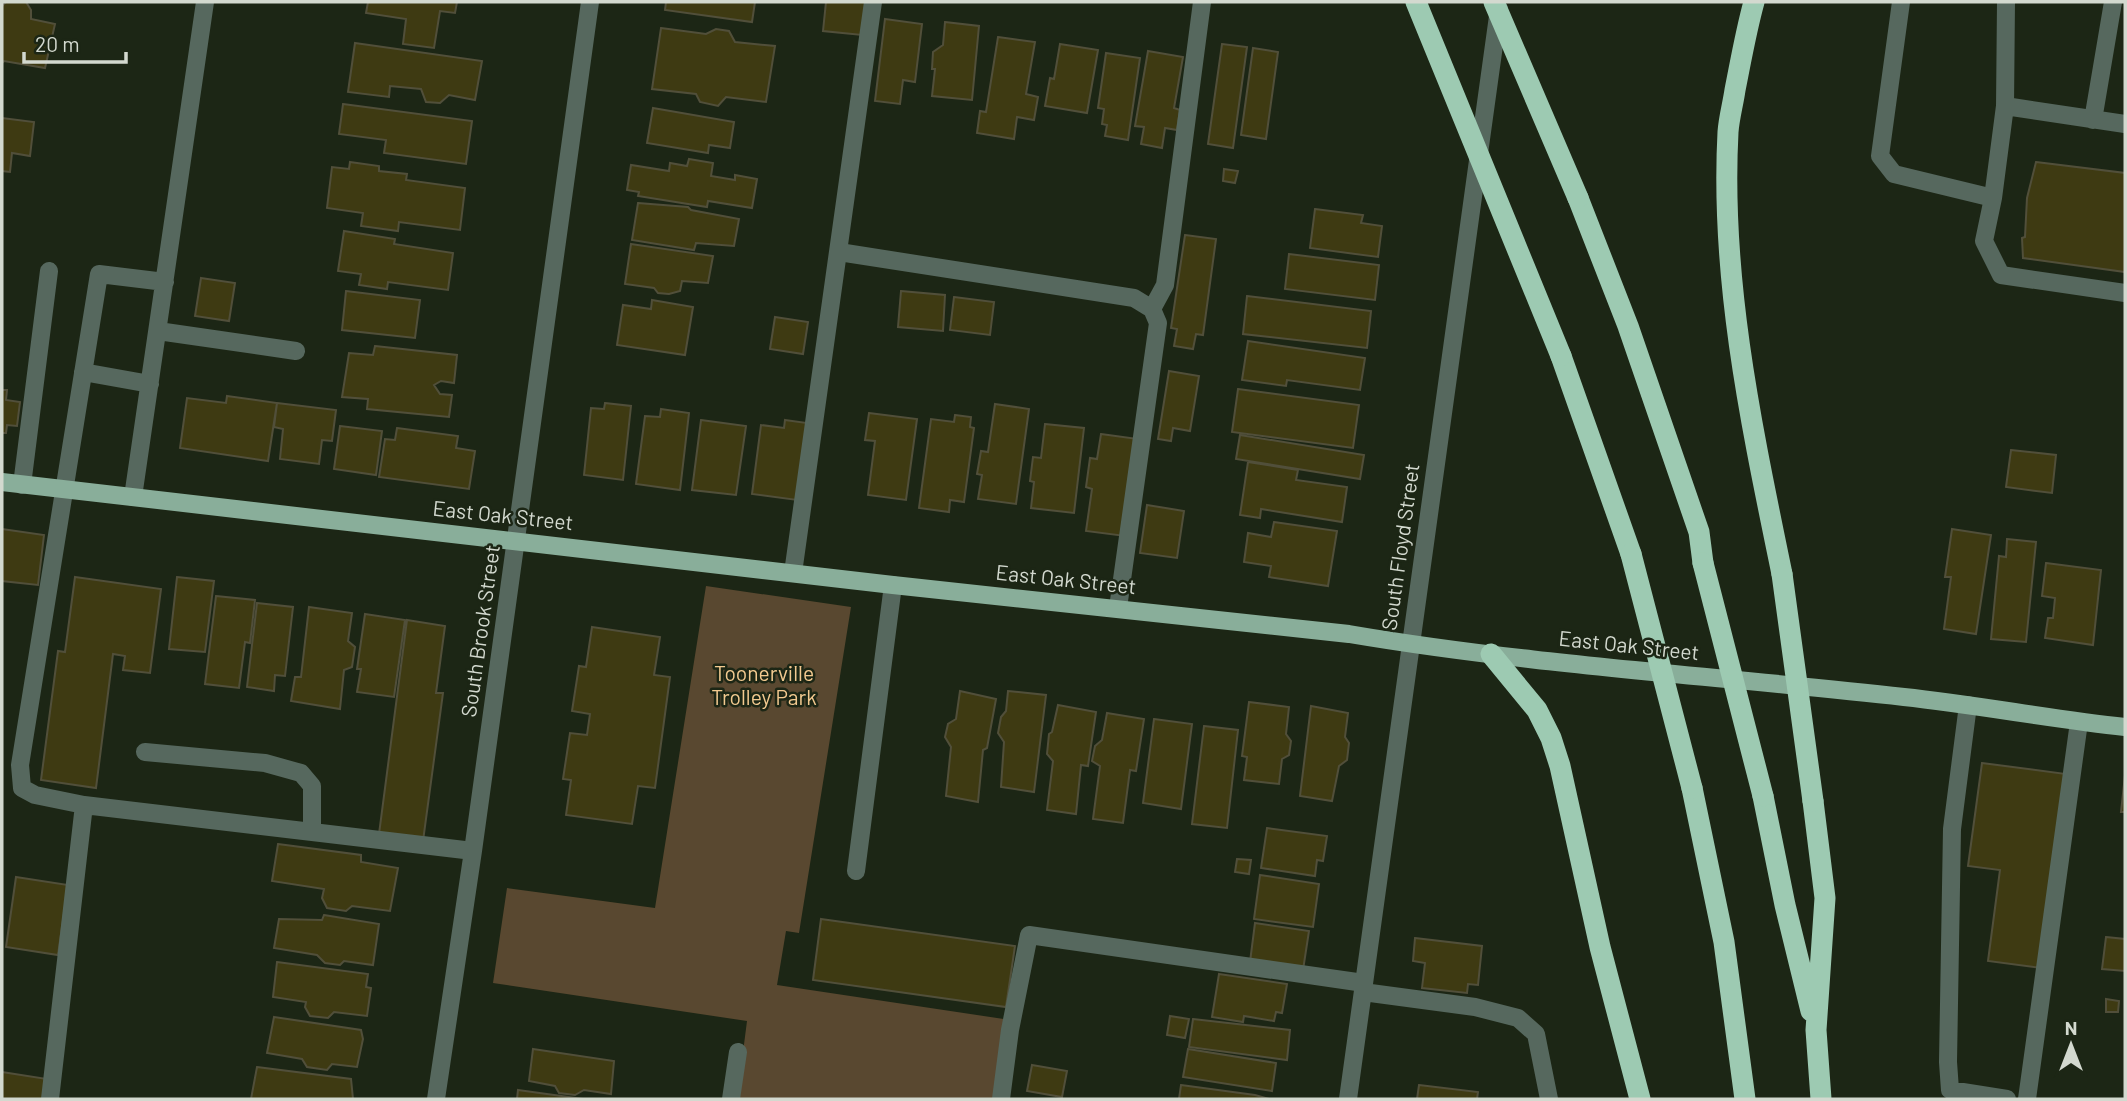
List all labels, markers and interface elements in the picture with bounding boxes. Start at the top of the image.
scale bar [24,21,126,65]
text: 20 m [35,31,80,56]
street label: South Floyd Street [1375,462,1424,632]
street label: East Oak Street [432,495,575,534]
street label: South Brook Street [455,543,504,719]
street label: East Oak Street [995,559,1138,598]
street label: East Oak Street [1558,625,1701,664]
park label: Toonerville Trolley Park [711,660,817,709]
north arrow [2036,1010,2106,1080]
text: N [2065,1016,2077,1039]

